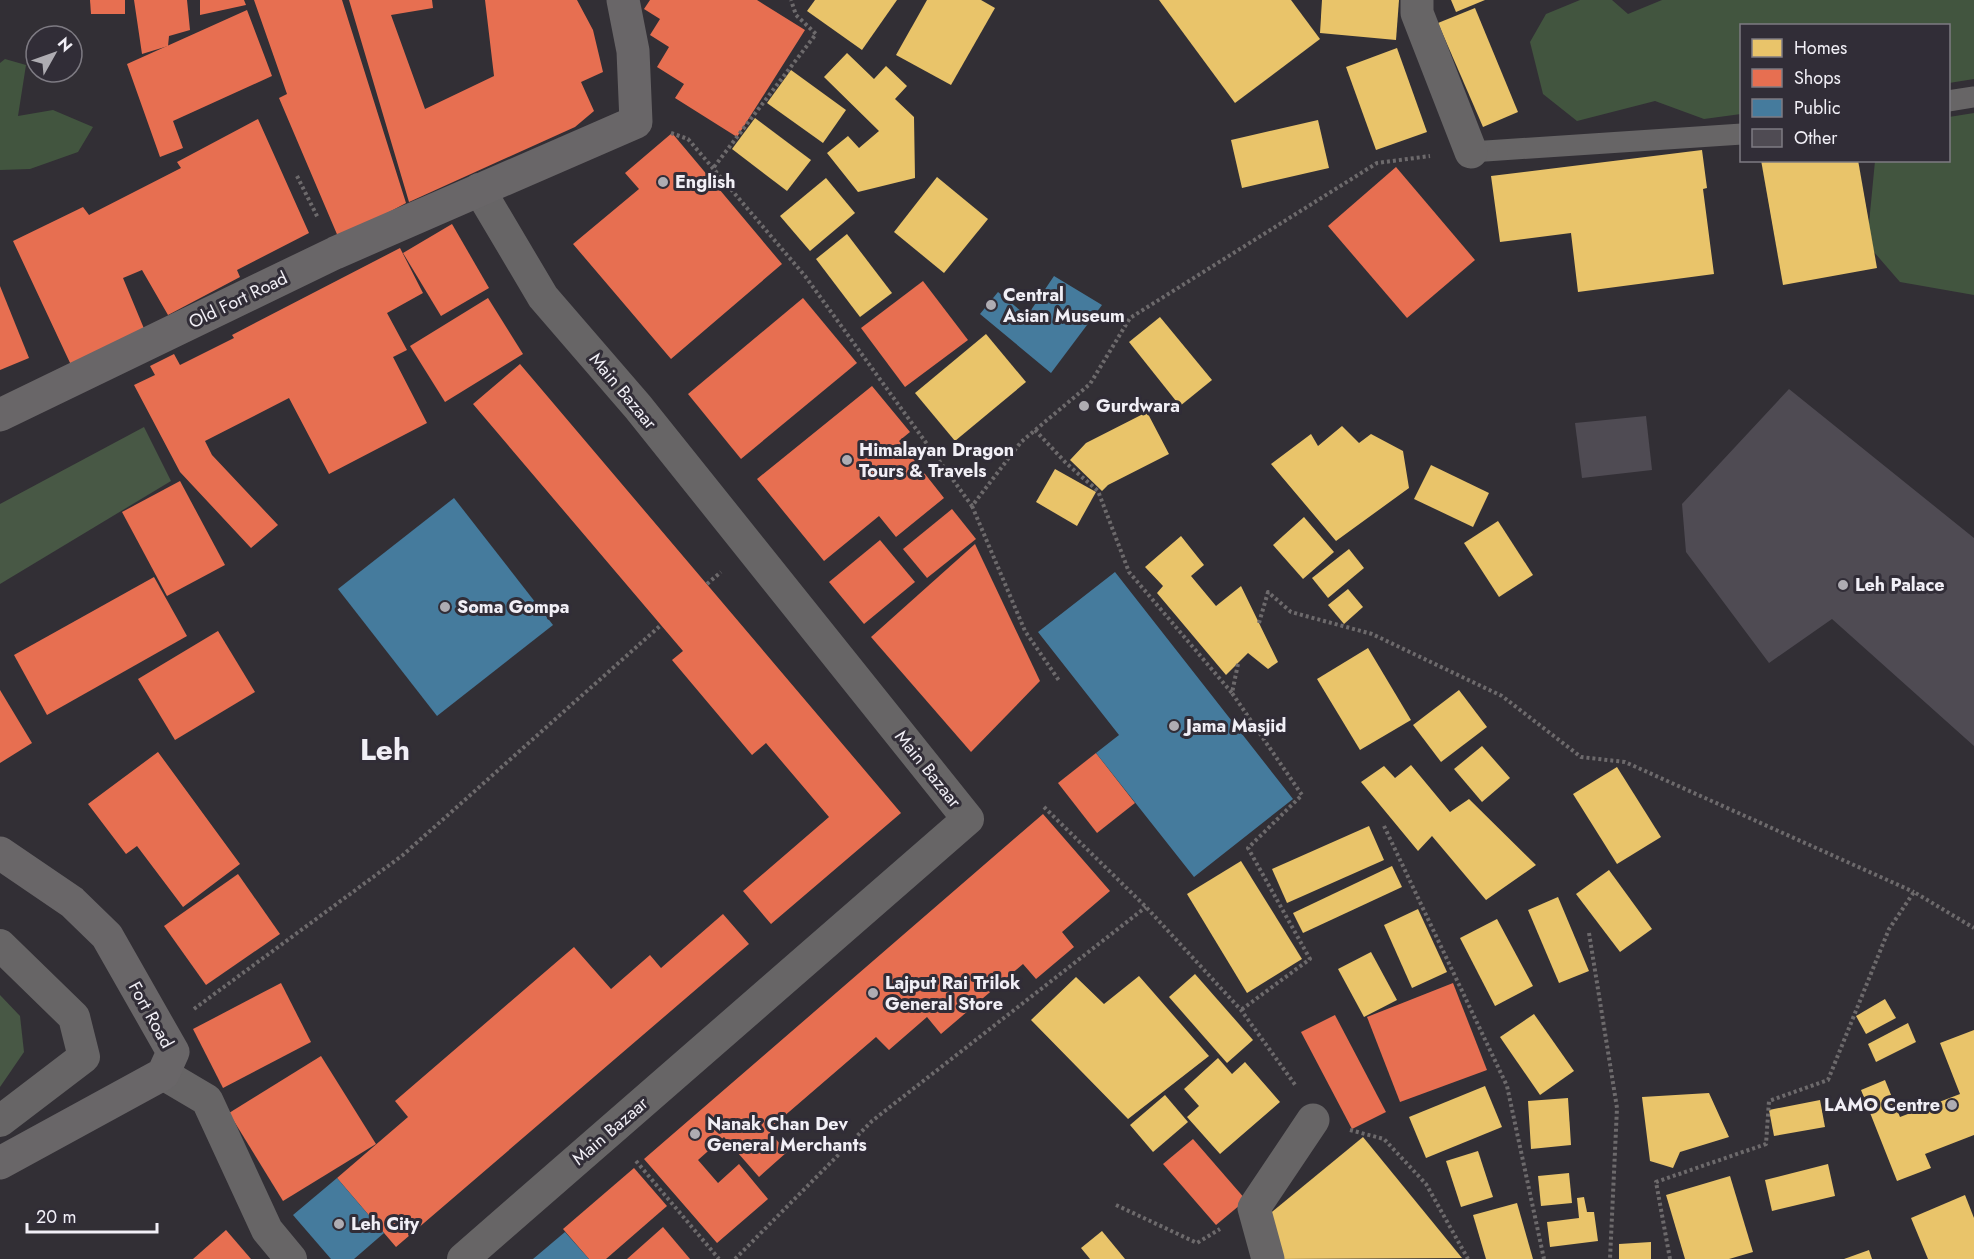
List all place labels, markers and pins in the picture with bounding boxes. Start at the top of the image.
place label: English [675,169,735,195]
marker: English [656,175,670,189]
place label: Central Asian Museum [1002,282,1125,329]
marker: Central Asian Museum [984,298,998,312]
place label: Gurdwara [1096,393,1180,419]
marker: Gurdwara [1077,399,1091,413]
place label: Himalayan Dragon Tours & Travels [859,437,1014,484]
marker: Himalayan Dragon Tours & Travels [840,453,854,467]
place label: Leh Palace [1855,572,1945,598]
marker: Leh Palace [1836,578,1850,592]
place label: Soma Gompa [457,594,570,620]
marker: Soma Gompa [438,600,452,614]
place label: Jama Masjid [1183,713,1286,739]
marker: Jama Masjid [1167,719,1181,733]
place label: Lajput Rai Trilok General Store [885,970,1021,1017]
marker: Lajput Rai Trilok General Store [866,986,880,1000]
place label: LAMO Centre [1824,1092,1940,1118]
marker: LAMO Centre [1945,1098,1959,1112]
place label: Nanak Chan Dev General Merchants [707,1111,867,1158]
marker: Nanak Chan Dev General Merchants [688,1127,702,1141]
place label: Leh City [351,1211,420,1237]
marker: Leh City [332,1217,346,1231]

